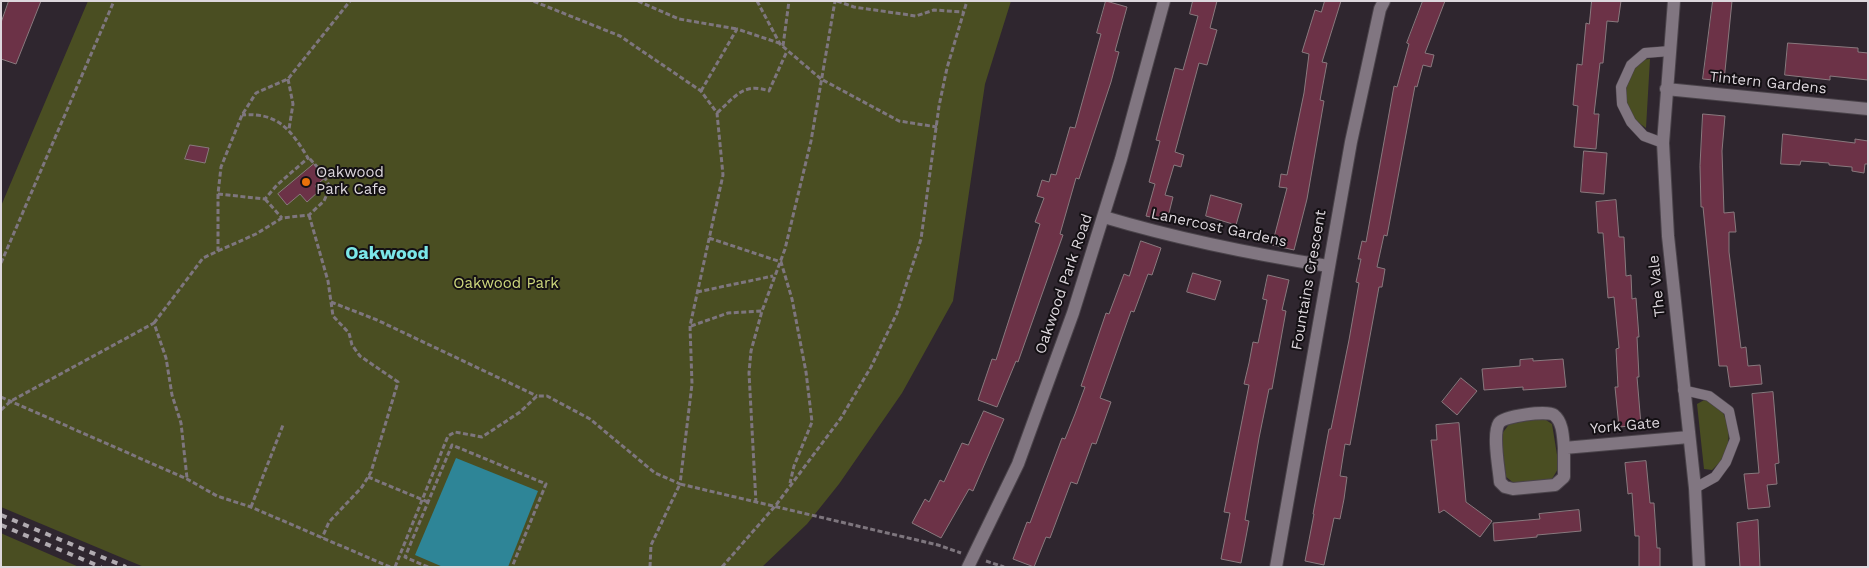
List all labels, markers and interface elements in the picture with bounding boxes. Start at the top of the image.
street label: Tintern Gardens [1708,68,1828,98]
place label: Oakwood Park Cafe [316,164,386,199]
marker: Oakwood Park Cafe [300,176,312,188]
street label: Lanercost Gardens [1149,205,1289,251]
street label: Fountains Crescent [1288,208,1330,352]
street label: Oakwood Park Road [1032,212,1096,356]
district label: Oakwood [345,243,429,265]
street label: The Vale [1645,254,1669,318]
park label: Oakwood Park [453,275,559,293]
street label: York Gate [1589,414,1661,438]

